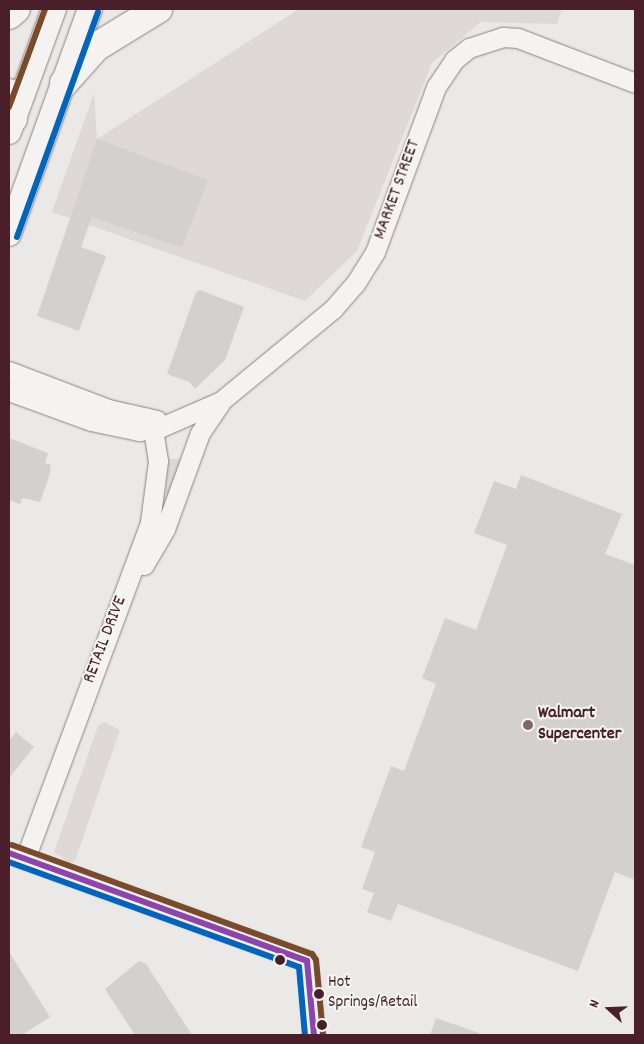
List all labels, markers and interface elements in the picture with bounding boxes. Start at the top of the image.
street label: MARKET STREET [370,137,426,243]
street label: RETAIL DRIVE [80,593,132,687]
place label: Walmart Supercenter [538,704,621,746]
marker: Walmart Supercenter [522,719,534,731]
unlabelled marker [275,955,285,965]
place label: Hot Springs/Retail [328,974,417,1014]
north arrow [584,984,634,1034]
marker: Hot Springs/Retail [314,989,324,999]
text: N [584,997,605,1011]
unlabelled marker [317,1020,327,1030]

